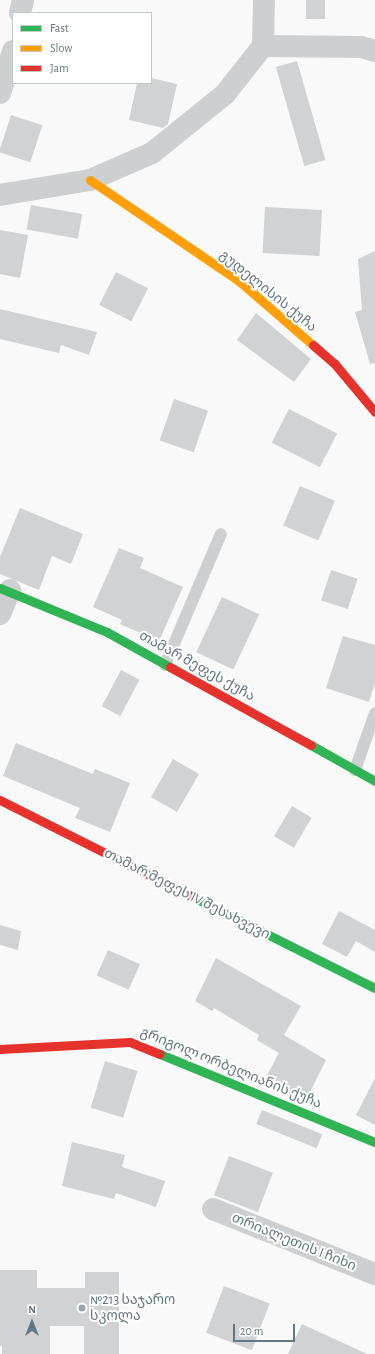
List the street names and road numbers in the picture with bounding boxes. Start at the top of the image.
street label: გუდელისის ქუჩა [216,247,320,335]
street label: თამარ მეფეს ქუჩა [136,627,258,705]
street label: თამარ მეფეს IV შესახვევი [101,845,273,943]
street label: გრიგოლ ორბელიანის ქუჩა [138,1024,324,1112]
street label: თრიალეთის I ჩიხი [229,1209,359,1275]

